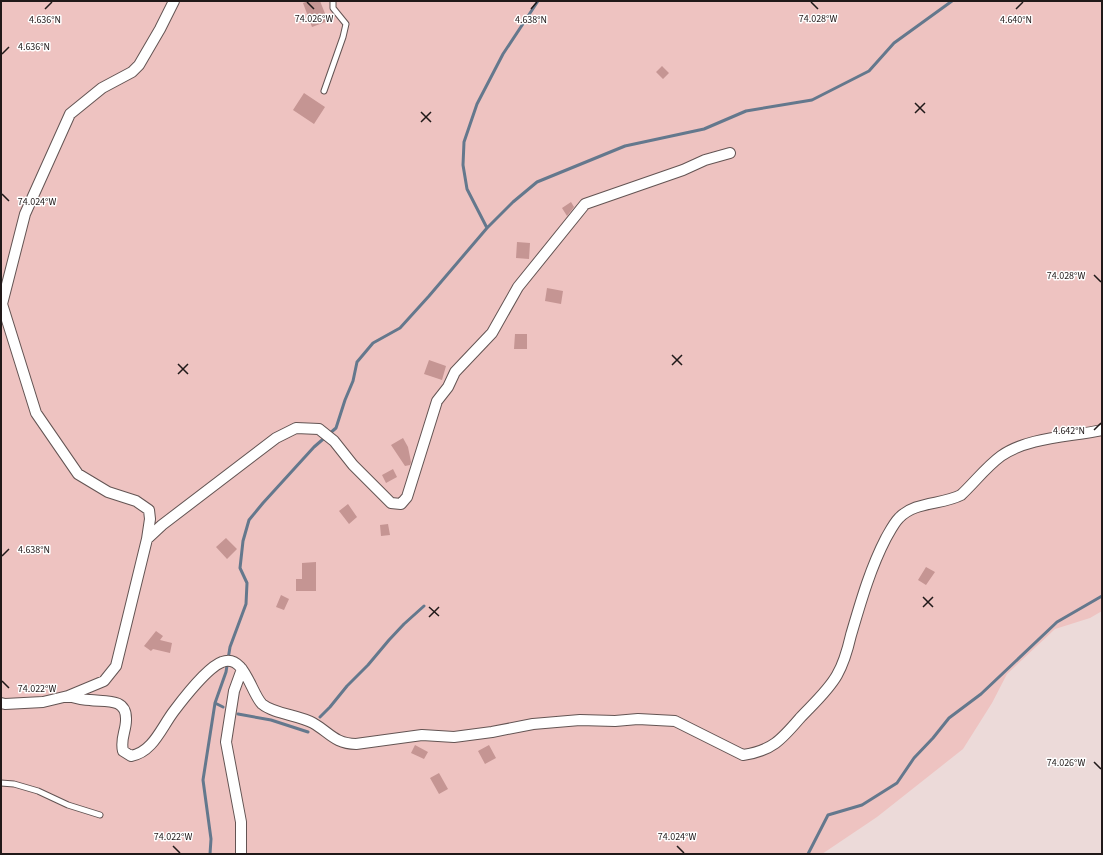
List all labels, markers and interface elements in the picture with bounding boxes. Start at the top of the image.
text: 74.026°W [295,12,333,26]
text: 74.028°W [799,12,837,26]
text: 4.636°N [29,13,61,27]
text: 4.638°N [515,13,547,27]
text: 4.640°N [1000,13,1032,27]
text: 4.636°N [18,40,50,54]
text: 74.024°W [18,195,56,209]
text: 74.028°W [1047,269,1085,283]
text: 4.642°N [1053,424,1085,438]
text: 4.638°N [18,543,50,557]
text: 74.022°W [18,682,56,696]
text: 74.026°W [1047,756,1085,770]
text: 74.022°W [154,830,192,844]
text: 74.024°W [658,830,696,844]

